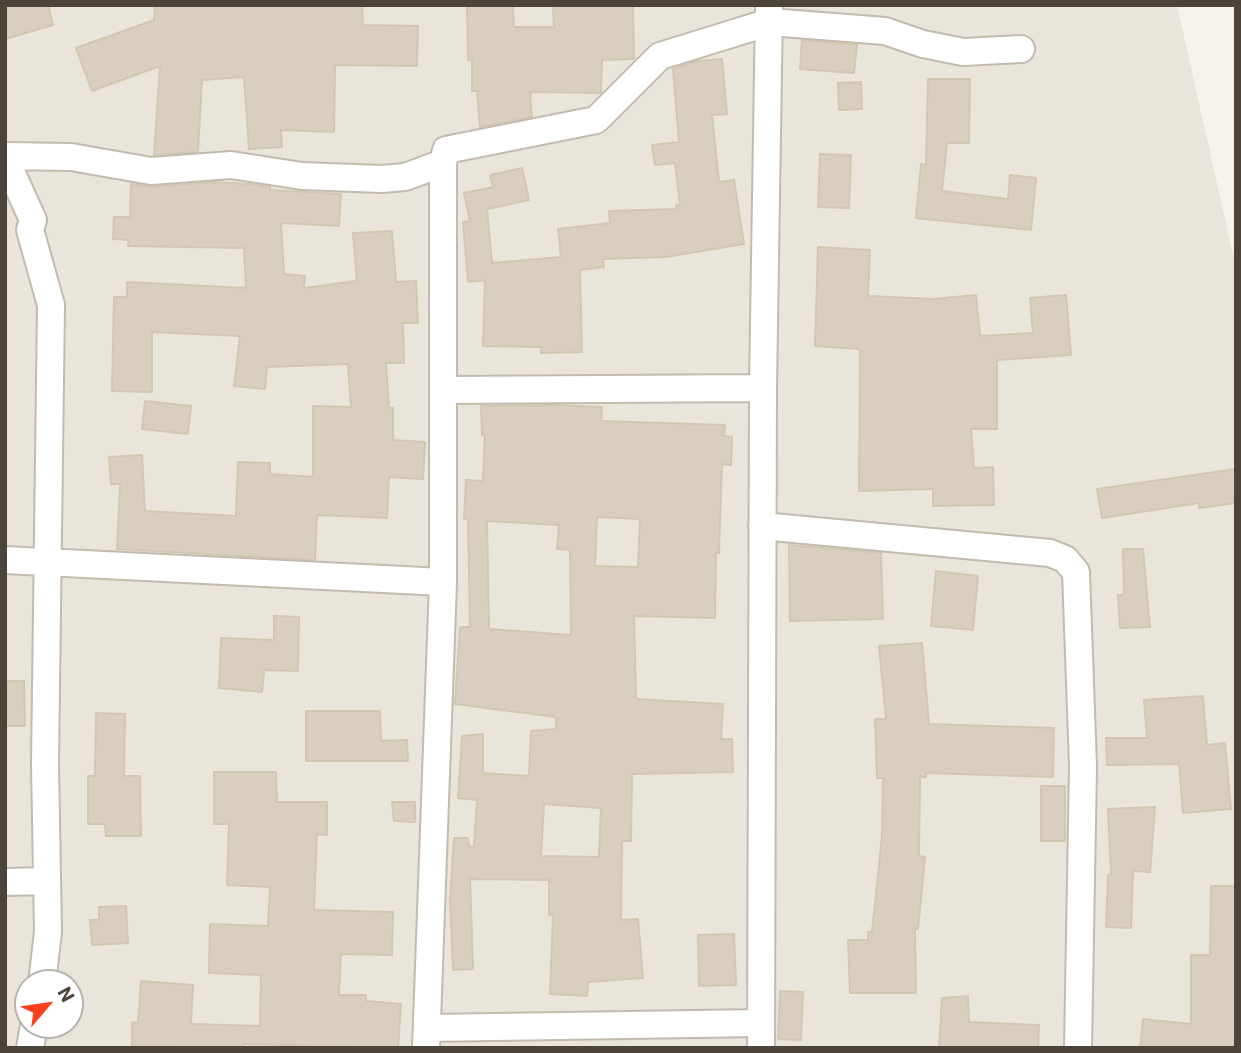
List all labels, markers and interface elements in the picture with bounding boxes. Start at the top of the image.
north arrow [14,969,84,1039]
text: N [53,983,79,1006]

